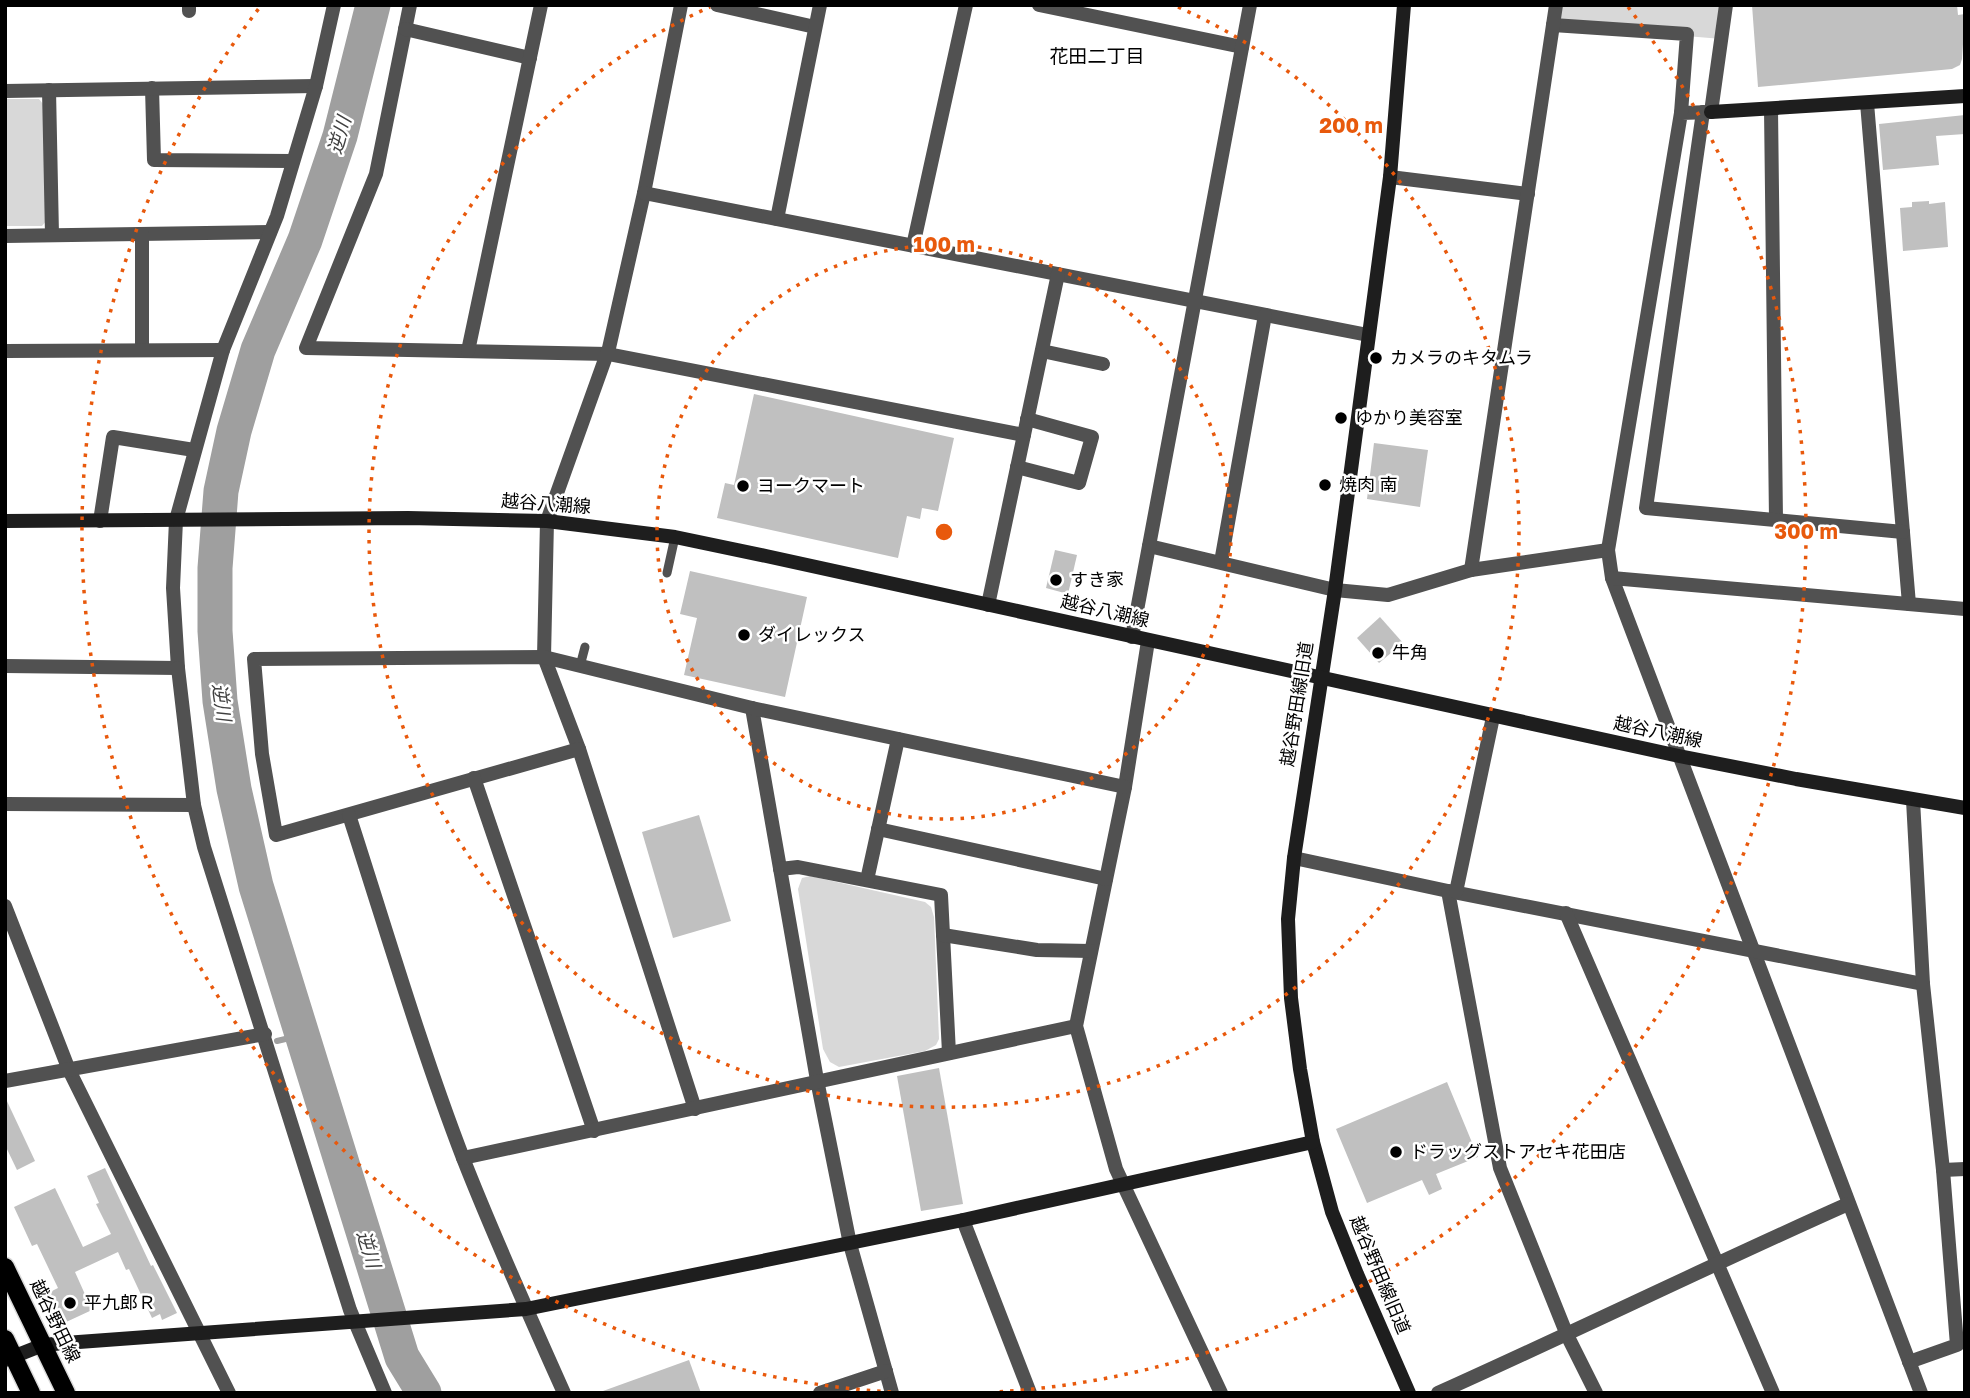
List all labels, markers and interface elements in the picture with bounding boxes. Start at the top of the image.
district label: 花田二丁目 [1049,44,1145,67]
water label: 逆川 [322,112,355,156]
text: 200 m [1319,112,1383,138]
text: 100 m [913,231,975,257]
place label: カメラのキタムラ [1390,346,1533,368]
marker: カメラのキタムラ [1368,350,1384,366]
place label: ゆかり美容室 [1355,406,1463,428]
marker: ゆかり美容室 [1333,410,1349,426]
place label: 焼肉 南 [1339,473,1398,495]
place label: ヨークマート [757,474,865,496]
marker: 焼肉 南 [1317,477,1333,493]
marker: ヨークマート [735,478,751,494]
street label: 越谷八潮線 [500,489,592,517]
text: 300 m [1774,518,1838,544]
centre of rings [932,520,956,544]
place label: すき家 [1070,568,1124,590]
marker: すき家 [1048,572,1064,588]
street label: 越谷八潮線 [1059,589,1152,631]
place label: ダイレックス [758,623,865,645]
marker: ダイレックス [736,627,752,643]
street label: 越谷野田線旧道 [1275,640,1317,768]
place label: 牛角 [1392,641,1428,663]
marker: 牛角 [1370,645,1386,661]
water label: 逆川 [208,682,237,724]
street label: 越谷八潮線 [1612,711,1705,751]
place label: ドラッグストアセキ花田店 [1410,1140,1626,1162]
marker: ドラッグストアセキ花田店 [1388,1144,1404,1160]
street label: 越谷野田線旧道 [1346,1212,1416,1337]
water label: 逆川 [353,1227,387,1272]
street label: 越谷野田線 [26,1275,86,1366]
place label: 平九郎Ｒ [84,1291,156,1313]
marker: 平九郎Ｒ [62,1295,78,1311]

